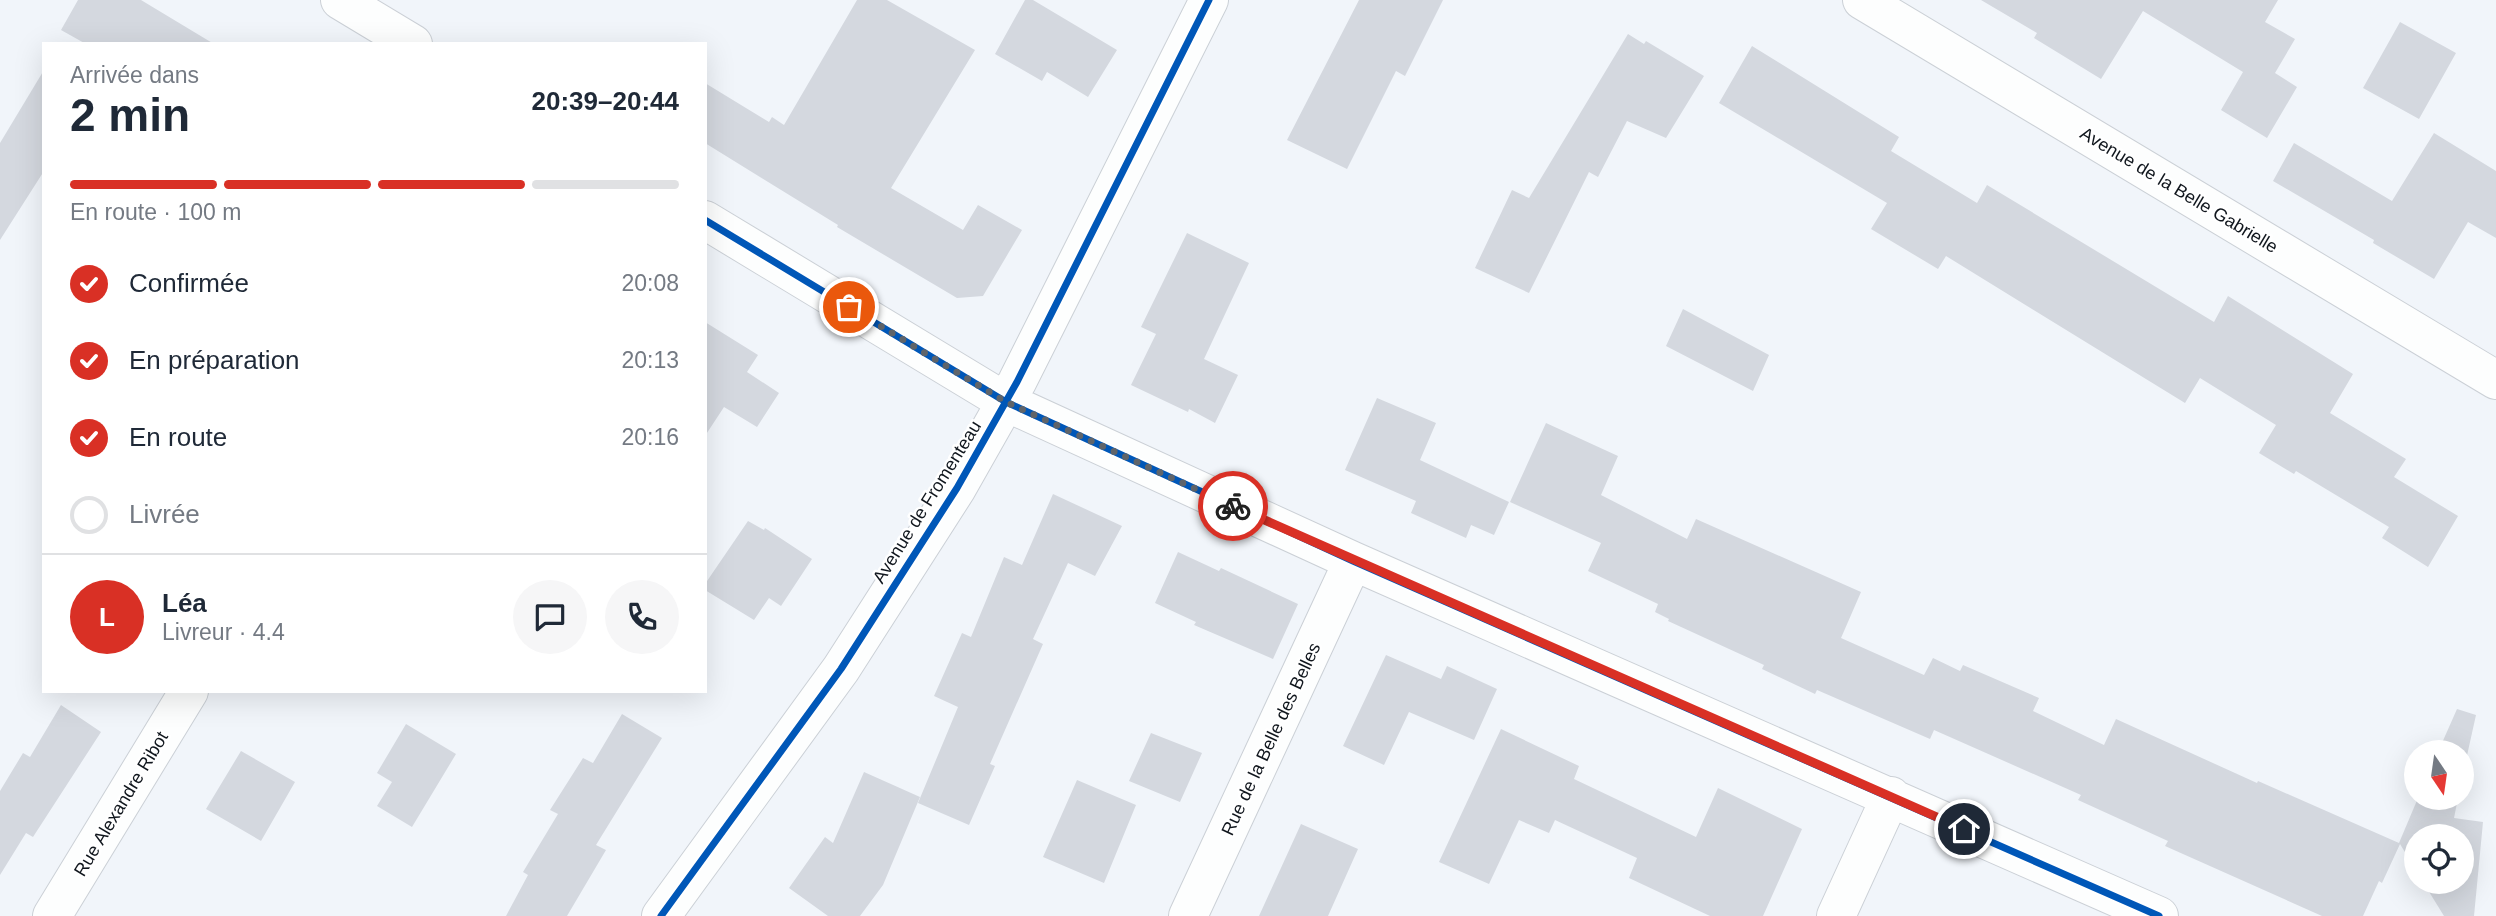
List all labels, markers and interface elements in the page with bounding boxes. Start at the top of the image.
text: Arrivée dans [70,62,199,88]
text: 20:39–20:44 [532,86,679,116]
text: 2 min [70,89,190,141]
street label: Avenue de la Belle Gabrielle [2077,123,2281,257]
text: En route · 100 m [70,199,241,225]
icon: check [70,265,108,303]
text: Confirmée [129,268,249,298]
text: 20:08 [621,270,679,296]
pin [819,277,879,337]
icon: bag [830,288,868,326]
icon: check [70,342,108,380]
text: En préparation [129,345,300,375]
text: 20:13 [621,347,679,373]
street label: Avenue de Fromenteau [869,417,985,587]
icon: check [70,419,108,457]
text: En route [129,422,227,452]
text: 20:16 [621,424,679,450]
courier [1198,471,1268,541]
icon: bike [1214,487,1252,525]
text: Livrée [129,499,200,529]
button: chat [513,580,587,654]
button: phone [605,580,679,654]
text: Léa [162,588,207,618]
text: L [99,602,115,632]
text: Livreur · 4.4 [162,619,285,645]
street label: Rue de la Belle des Belles [1218,640,1324,838]
street label: Rue Alexandre Ribot [70,728,172,880]
north arrow [2404,740,2474,810]
map controls [2404,740,2474,894]
pin [1934,799,1994,859]
icon: home [1945,810,1983,848]
button: locate [2404,824,2474,894]

